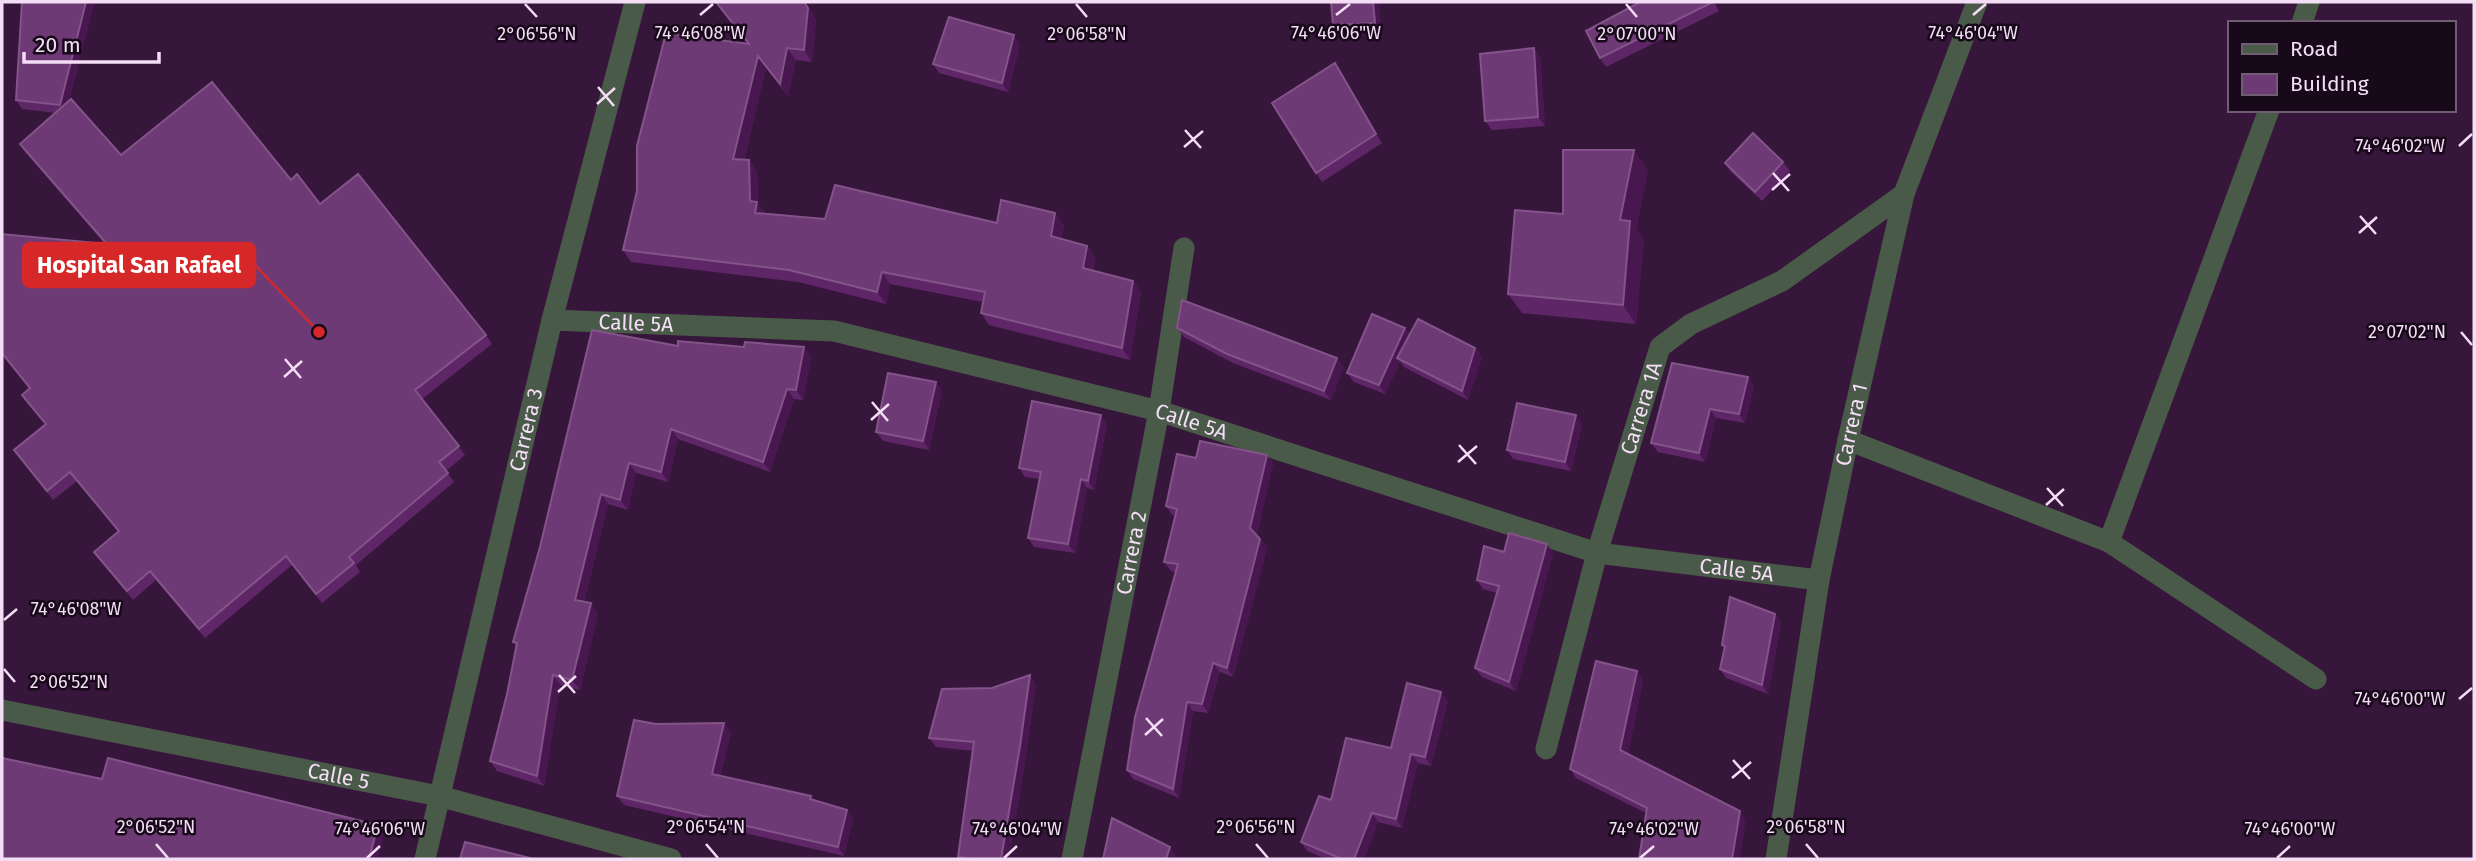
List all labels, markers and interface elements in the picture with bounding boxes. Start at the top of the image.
scale bar [24,21,159,65]
legend [2228,21,2455,112]
text: 74°46'08"W [655,22,745,44]
text: 74°46'06"W [1291,22,1381,44]
text: 74°46'04"W [1928,22,2018,44]
text: 2°06'56"N [497,23,577,45]
text: 2°06'58"N [1047,23,1127,45]
text: 2°07'00"N [1597,23,1677,45]
text: 20 m [35,32,81,58]
text: Road [2290,36,2338,62]
text: Building [2290,71,2369,97]
text: 74°46'02"W [2355,135,2445,157]
callout: Hospital San Rafael [23,243,255,287]
text: Hospital San Rafael [37,251,241,279]
street label: Calle 5A [598,309,674,338]
text: 2°07'02"N [2368,321,2446,343]
street label: Carrera 1A [1615,359,1668,458]
street label: Carrera 1 [1830,381,1873,468]
street label: Carrera 3 [504,385,549,474]
street label: Calle 5A [1152,398,1231,445]
street label: Carrera 2 [1111,509,1152,597]
street label: Calle 5A [1698,553,1775,587]
text: 74°46'08"W [31,598,121,620]
text: 2°06'52"N [30,671,108,693]
text: 74°46'00"W [2355,688,2446,710]
street label: Calle 5 [305,757,372,795]
text: 2°06'52"N [117,816,195,838]
text: 2°06'54"N [667,816,745,838]
text: 2°06'56"N [1216,816,1296,838]
text: 2°06'58"N [1766,816,1846,838]
text: 74°46'06"W [335,818,425,840]
text: 74°46'04"W [972,818,1062,840]
text: 74°46'02"W [1609,818,1699,840]
text: 74°46'00"W [2245,818,2336,840]

